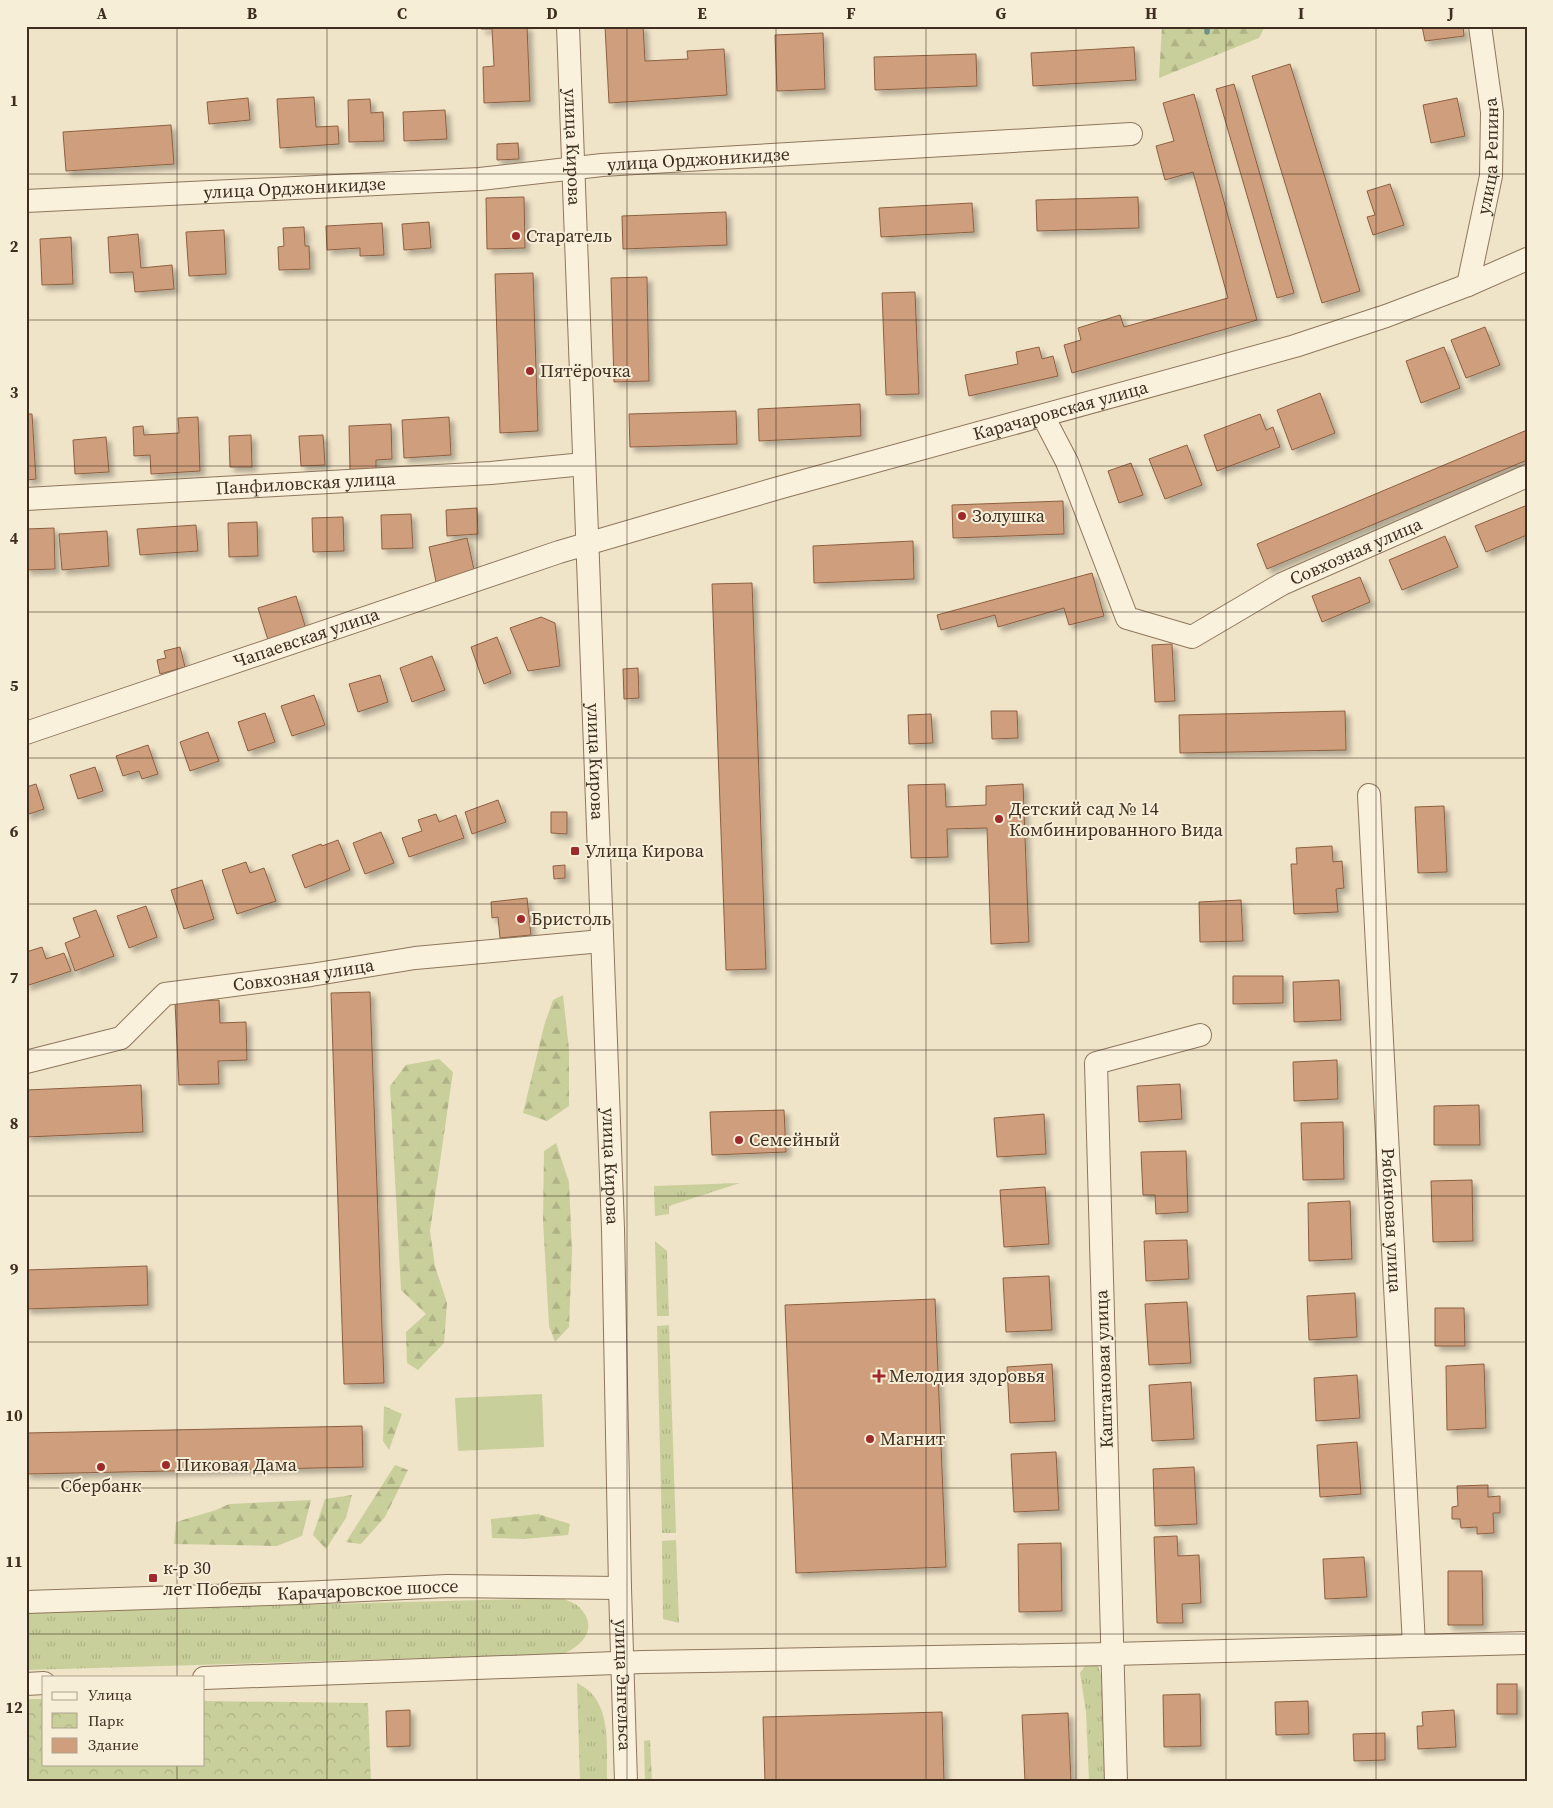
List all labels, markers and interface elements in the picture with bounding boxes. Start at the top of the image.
text: A [97,2,108,24]
text: B [247,2,258,24]
text: C [397,2,407,24]
text: D [546,2,558,24]
text: E [697,2,707,24]
text: F [846,2,856,24]
text: G [996,2,1007,24]
text: H [1145,2,1157,24]
text: I [1298,2,1304,24]
text: J [1447,2,1454,24]
street label: улица Кирова [558,88,588,207]
text: 1 [10,89,18,111]
street label: улица Репина [1470,95,1504,217]
street label: улица Орджоникидзе [607,141,790,177]
street label: улица Орджоникидзе [203,171,387,204]
place label: Старатель [526,223,612,248]
marker: Старатель [510,230,522,242]
text: 2 [10,235,19,257]
place label: Пятёрочка [540,358,632,383]
marker: Пятёрочка [524,365,536,377]
street label: Карачаровская улица [970,374,1151,446]
text: 3 [10,381,19,403]
street label: Панфиловская улица [215,465,397,500]
place label: Золушка [972,503,1046,528]
marker: Золушка [956,510,968,522]
street label: Совхозная улица [1286,510,1427,591]
text: 4 [10,527,19,549]
street label: Чапаевская улица [230,601,383,674]
text: 5 [10,674,19,696]
street label: улица Кирова [581,703,611,821]
place label: Детский сад № 14 Комбинированного Вида [1009,796,1224,842]
marker: Детский сад № 14 Комбинированного Вида [993,813,1005,825]
text: 6 [10,820,19,842]
place label: Улица Кирова [585,838,705,863]
marker: Улица Кирова [569,845,581,857]
place label: Бристоль [531,906,611,931]
marker: Бристоль [515,913,527,925]
street label: Совхозная улица [231,952,377,997]
text: 7 [10,966,19,988]
street label: улица Кирова [596,1107,626,1226]
text: 8 [10,1112,18,1134]
place label: Семейный [749,1127,840,1152]
marker: Семейный [733,1134,745,1146]
street label: Рябиновая улица [1376,1147,1408,1294]
text: 9 [10,1258,19,1280]
street label: Каштановая улица [1088,1288,1119,1449]
place label: Мелодия здоровья [889,1363,1045,1388]
marker: Мелодия здоровья [873,1370,885,1382]
text: 10 [5,1404,23,1426]
place label: Магнит [880,1426,946,1451]
marker: Магнит [864,1433,876,1445]
place label: Пиковая Дама [176,1452,298,1477]
marker: Пиковая Дама [160,1459,172,1471]
marker: Сбербанк [95,1461,107,1473]
place label: Сбербанк [61,1473,141,1498]
text: 11 [5,1550,23,1572]
place label: к-р 30 лет Победы [163,1555,262,1601]
marker: к-р 30 лет Победы [147,1572,159,1584]
street label: Карачаровское шоссе [277,1573,459,1606]
street label: улица Энгельса [609,1619,638,1752]
legend [42,1676,205,1766]
text: Улица [88,1684,132,1705]
text: 12 [5,1696,23,1718]
text: Парк [88,1710,124,1731]
text: Здание [88,1734,139,1755]

